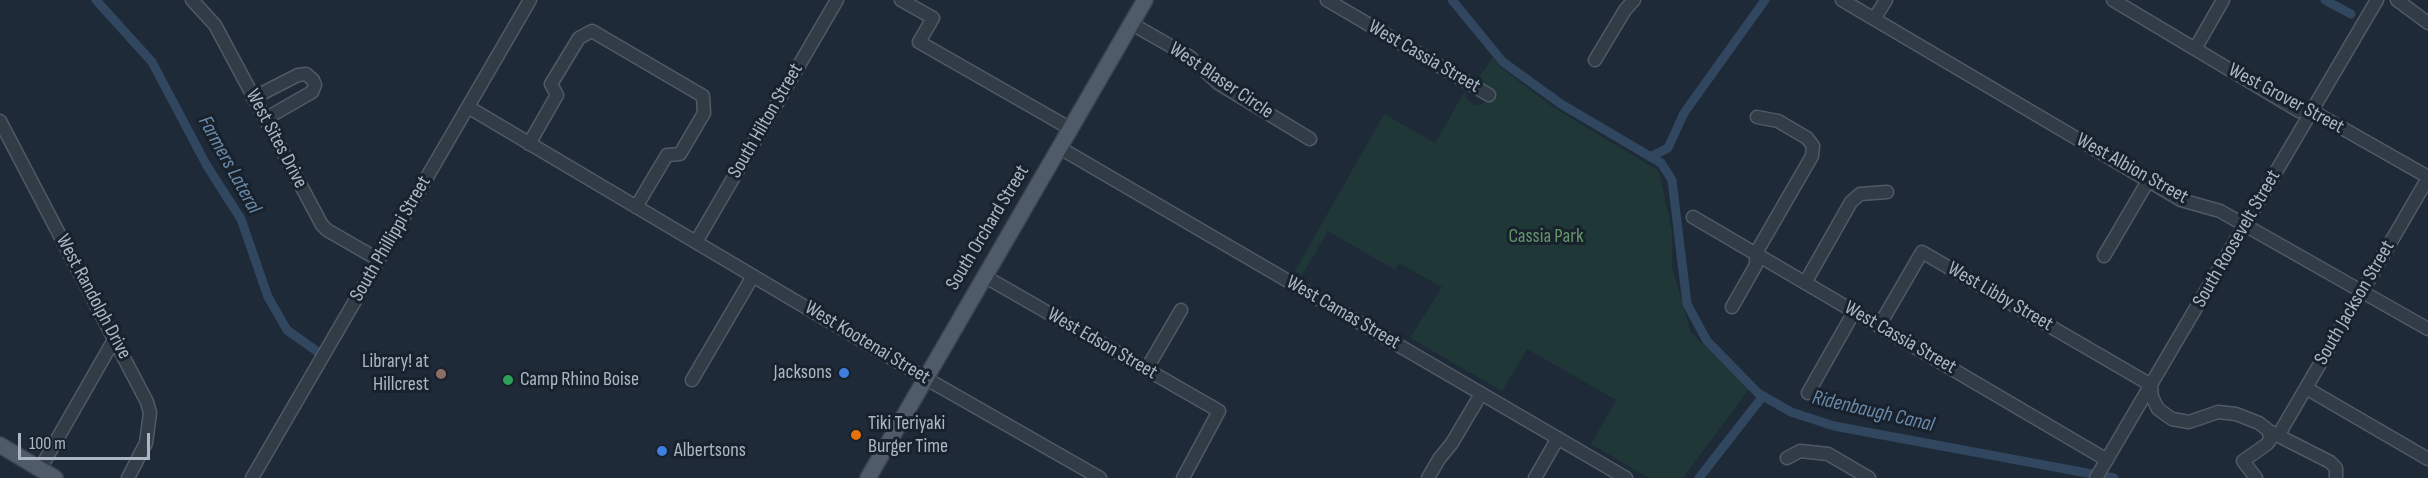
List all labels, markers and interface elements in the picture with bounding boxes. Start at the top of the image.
street label: West Cassia Street [1364,15,1484,99]
street label: West Blaser Circle [1164,37,1278,125]
street label: West Grover Street [2224,58,2348,140]
street label: South Hilton Street [723,59,809,183]
street label: West Sites Drive [240,85,312,193]
water label: Farmers Lateral [192,112,266,218]
street label: West Albion Street [2072,128,2192,210]
street label: South Orchard Street [941,161,1035,295]
street label: South Roosevelt Street [2188,166,2286,312]
street label: South Phillippi Street [345,172,437,306]
park label: Cassia Park [1508,225,1584,249]
street label: West Randolph Drive [50,231,136,363]
street label: South Jackson Street [2310,237,2400,369]
street label: West Libby Street [1943,257,2057,337]
street label: West Camas Street [1282,271,1404,355]
street label: West Kootenai Street [800,296,934,390]
street label: West Cassia Street [1840,296,1960,380]
street label: West Edson Street [1043,303,1161,385]
place label: Library! at Hillcrest [362,350,429,397]
place label: Jacksons [774,361,832,385]
marker: Jacksons [837,366,851,380]
marker: Library! at Hillcrest [434,367,448,381]
place label: Camp Rhino Boise [520,368,639,392]
marker: Camp Rhino Boise [501,373,515,387]
water label: Ridenbaugh Canal [1809,386,1937,438]
place label: Tiki Teriyaki Burger Time [868,412,948,459]
scale bar [21,421,153,459]
marker: Tiki Teriyaki Burger Time [849,428,863,442]
text: 100 m [29,433,66,454]
place label: Albertsons [674,439,746,463]
marker: Albertsons [655,444,669,458]

